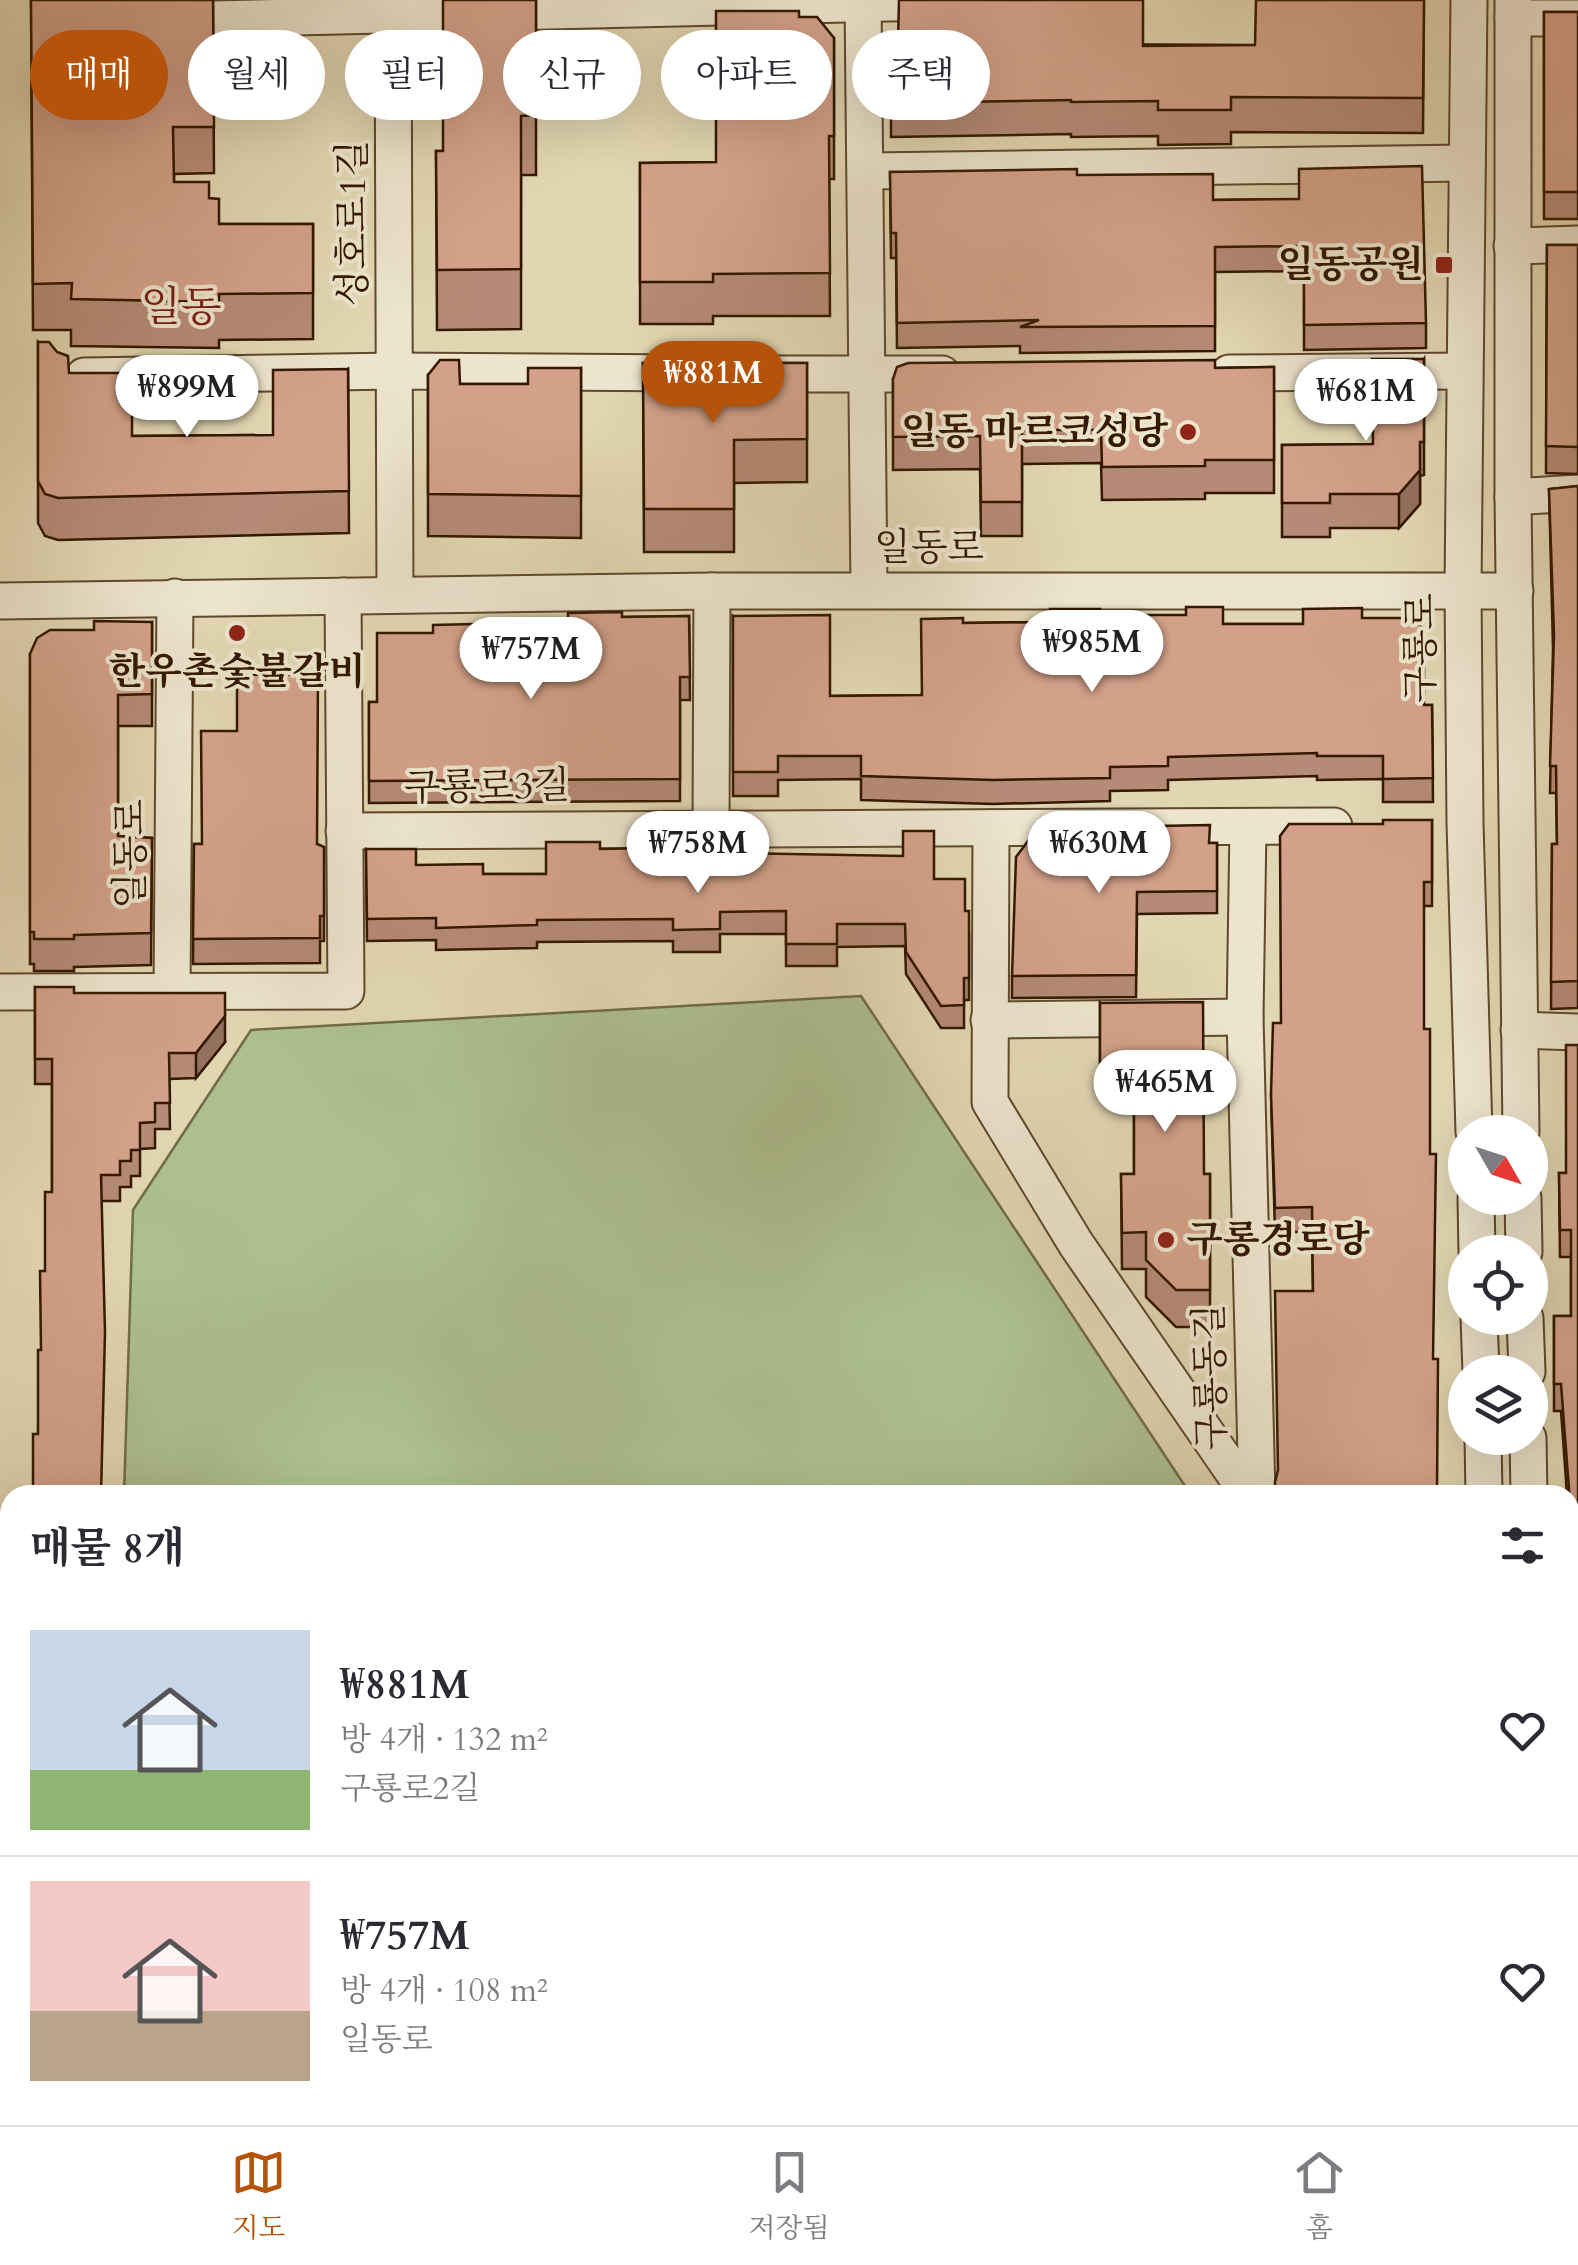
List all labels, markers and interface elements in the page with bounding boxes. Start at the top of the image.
chip: 매매 [30,30,168,120]
chip: 월세 [188,30,325,120]
chip: 필터 [345,30,483,120]
chip: 신규 [503,30,641,120]
chip: 아파트 [661,30,832,120]
chip: 주택 [852,30,990,120]
street label: 성호로1길 [327,140,379,306]
place label: 일동공원 [1277,239,1424,291]
marker: 일동공원 [1433,254,1455,276]
district label: 일동 [140,279,222,336]
pin: ₩881M [643,341,783,426]
text: ₩881M [663,351,763,395]
pin: ₩899M [117,355,257,440]
pin: ₩681M [1296,359,1436,444]
text: ₩899M [137,365,237,409]
text: ₩681M [1316,369,1416,413]
place label: 일동 마르코성당 [901,406,1168,458]
marker: 일동 마르코성당 [1177,421,1199,443]
street label: 일동로 [874,522,984,574]
street label: 구룡로 [1395,593,1447,703]
pin: ₩985M [1022,610,1162,695]
pin: ₩757M [461,617,601,702]
text: ₩985M [1042,620,1142,664]
marker: 한우촌숯불갈비 [226,622,248,644]
text: ₩757M [481,627,581,671]
place label: 한우촌숯불갈비 [109,646,365,698]
street label: 구룡로3길 [403,760,571,814]
street label: 일동로 [105,799,157,909]
pin: ₩758M [628,811,768,896]
pin: ₩630M [1029,811,1169,896]
text: ₩758M [648,821,748,865]
text: ₩630M [1049,821,1149,865]
pin: ₩465M [1095,1050,1235,1135]
text: ₩465M [1115,1060,1215,1104]
north arrow [1448,1115,1548,1215]
map controls [1448,1115,1548,1455]
place label: 구롱경로당 [1186,1214,1370,1266]
marker: 구롱경로당 [1155,1229,1177,1251]
button: locate [1448,1235,1548,1335]
street label: 구룡동길 [1184,1303,1238,1451]
button: layers [1448,1355,1548,1455]
icon: filters [1495,1518,1550,1573]
text: 매물 8개 [30,1520,185,1577]
text: ₩881M [340,1656,470,1713]
icon: home [110,1670,230,1790]
icon: heart [1495,1703,1550,1758]
text: 방 4개 · 132 m² [340,1718,548,1762]
text: 구룡로2길 [340,1767,480,1811]
text: ₩757M [340,1907,470,1964]
icon: home [110,1921,230,2041]
icon: heart [1495,1954,1550,2009]
text: 방 4개 · 108 m² [340,1969,548,2013]
text: 일동로 [340,2018,433,2062]
tab: 지도 [231,2145,286,2247]
tab: 저장됨 [748,2145,830,2247]
tab: 홈 [1292,2145,1347,2247]

